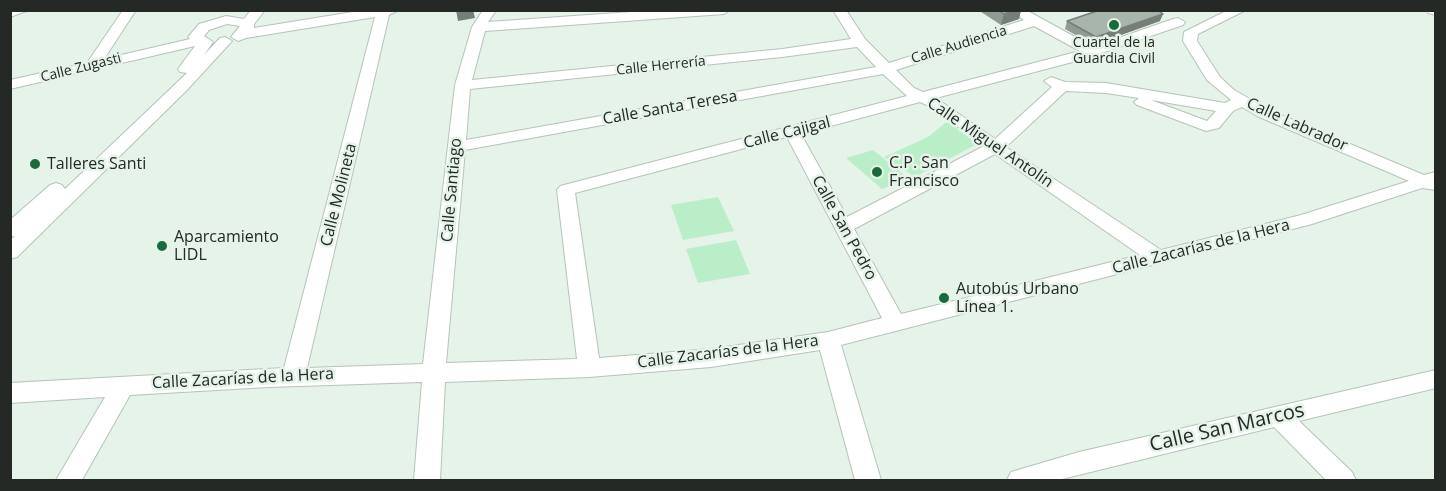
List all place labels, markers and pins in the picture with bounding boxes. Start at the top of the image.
marker: Cuartel de la Guardia Civil [1107,18,1121,32]
place label: Cuartel de la Guardia Civil [1073,35,1155,68]
place label: C.P. San Francisco [889,153,959,191]
place label: Talleres Santi [47,154,146,174]
marker: Talleres Santi [28,157,42,171]
marker: C.P. San Francisco [870,165,884,179]
place label: Aparcamiento LIDL [174,227,279,265]
marker: Aparcamiento LIDL [155,239,169,253]
place label: Autobús Urbano Línea 1. [956,279,1079,317]
marker: Autobús Urbano Línea 1. [937,291,951,305]

